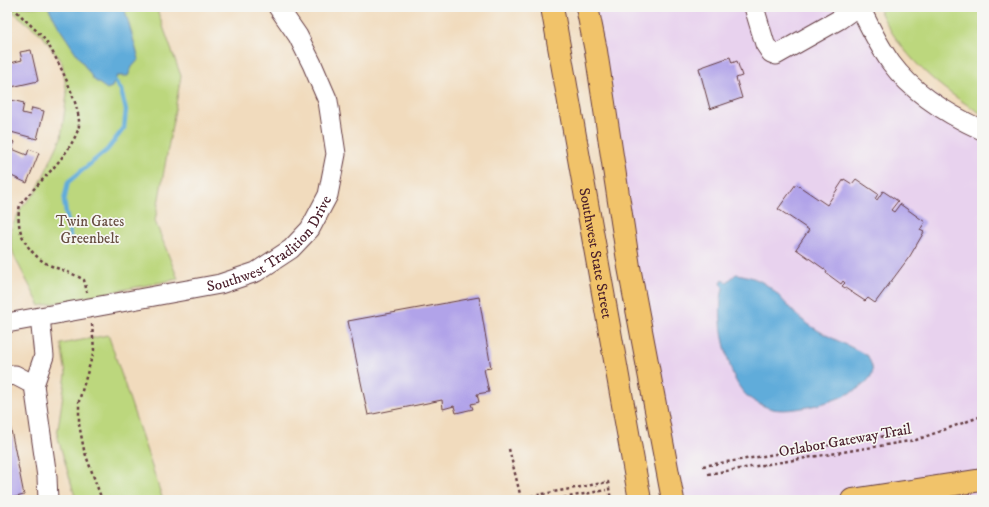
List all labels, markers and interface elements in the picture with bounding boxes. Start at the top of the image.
street label: Southwest State Street [574,186,616,320]
street label: Southwest Tradition Drive [205,192,336,296]
park label: Twin Gates Greenbelt [56,212,124,248]
street label: Orlabor Gateway Trail [777,419,913,462]

